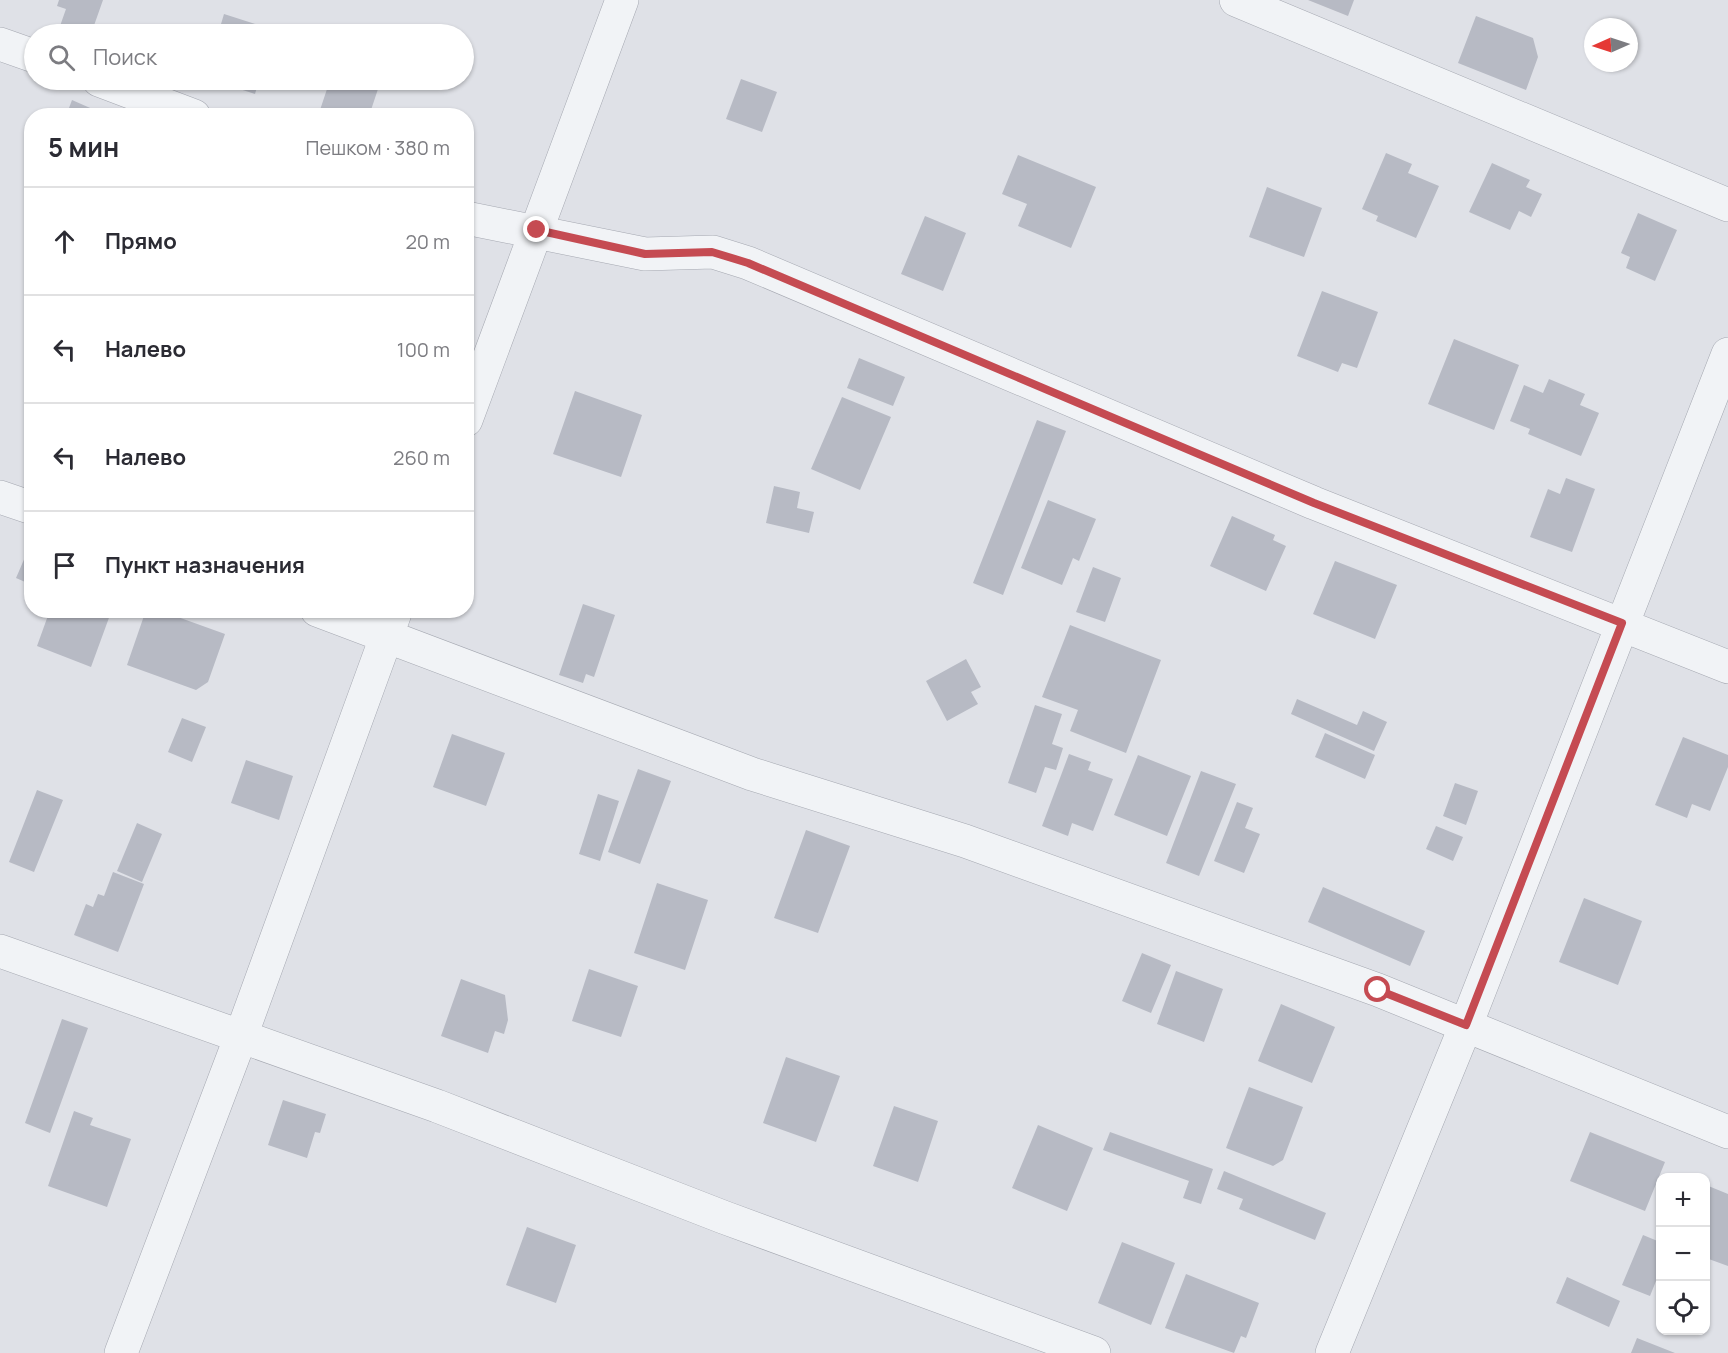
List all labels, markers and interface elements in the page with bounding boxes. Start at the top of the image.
north arrow [1584,18,1638,72]
search box [24,24,474,90]
icon: search [45,41,78,74]
text: Поиск [93,42,157,72]
text: 5 мин [48,129,119,165]
text: Пешком · 380 m [306,134,450,161]
route end [523,216,549,242]
icon: ahead [48,225,81,258]
text: Прямо [105,226,177,256]
text: 20 m [405,228,450,255]
icon: left [48,333,81,366]
text: Налево [105,334,186,364]
text: 100 m [397,336,450,363]
icon: left [48,441,81,474]
text: Налево [105,442,186,472]
text: 260 m [393,444,450,471]
icon: arrive [48,549,81,582]
text: Пункт назначения [105,550,305,580]
route start [1364,976,1390,1002]
map controls [1656,1173,1710,1335]
button: + [1656,1173,1710,1227]
button: − [1656,1227,1710,1281]
button: locate [1656,1281,1710,1335]

